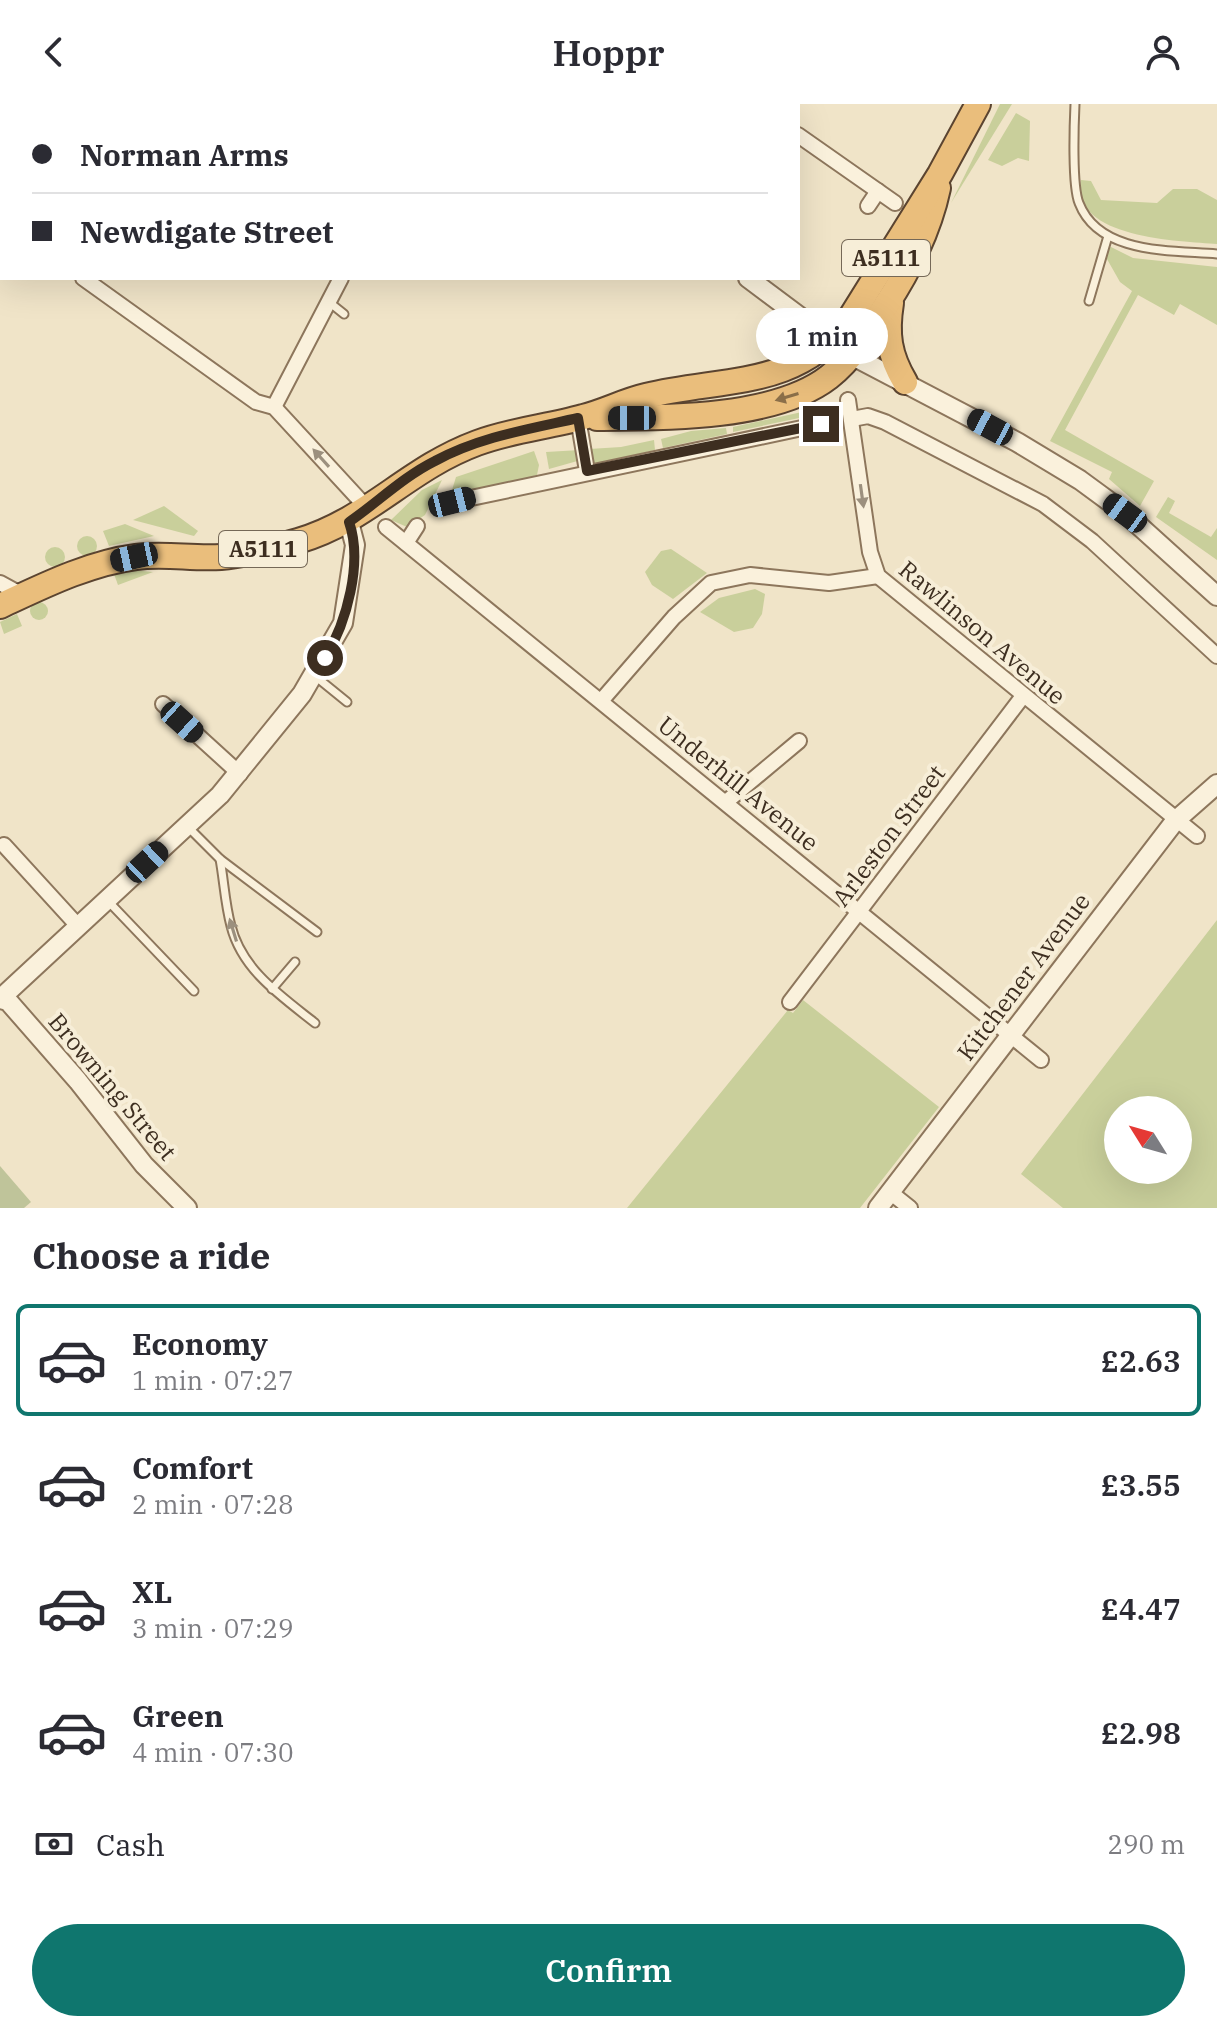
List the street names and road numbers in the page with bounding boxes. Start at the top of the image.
road number: A5111 [842,240,930,276]
road number: A5111 [219,531,307,567]
street label: Rawlinson Avenue [893,553,1073,711]
street label: Underhill Avenue [652,709,826,858]
street label: Arleston Street [825,758,952,913]
street label: Kitchener Avenue [950,886,1097,1067]
street label: Browning Street [42,1006,184,1167]

